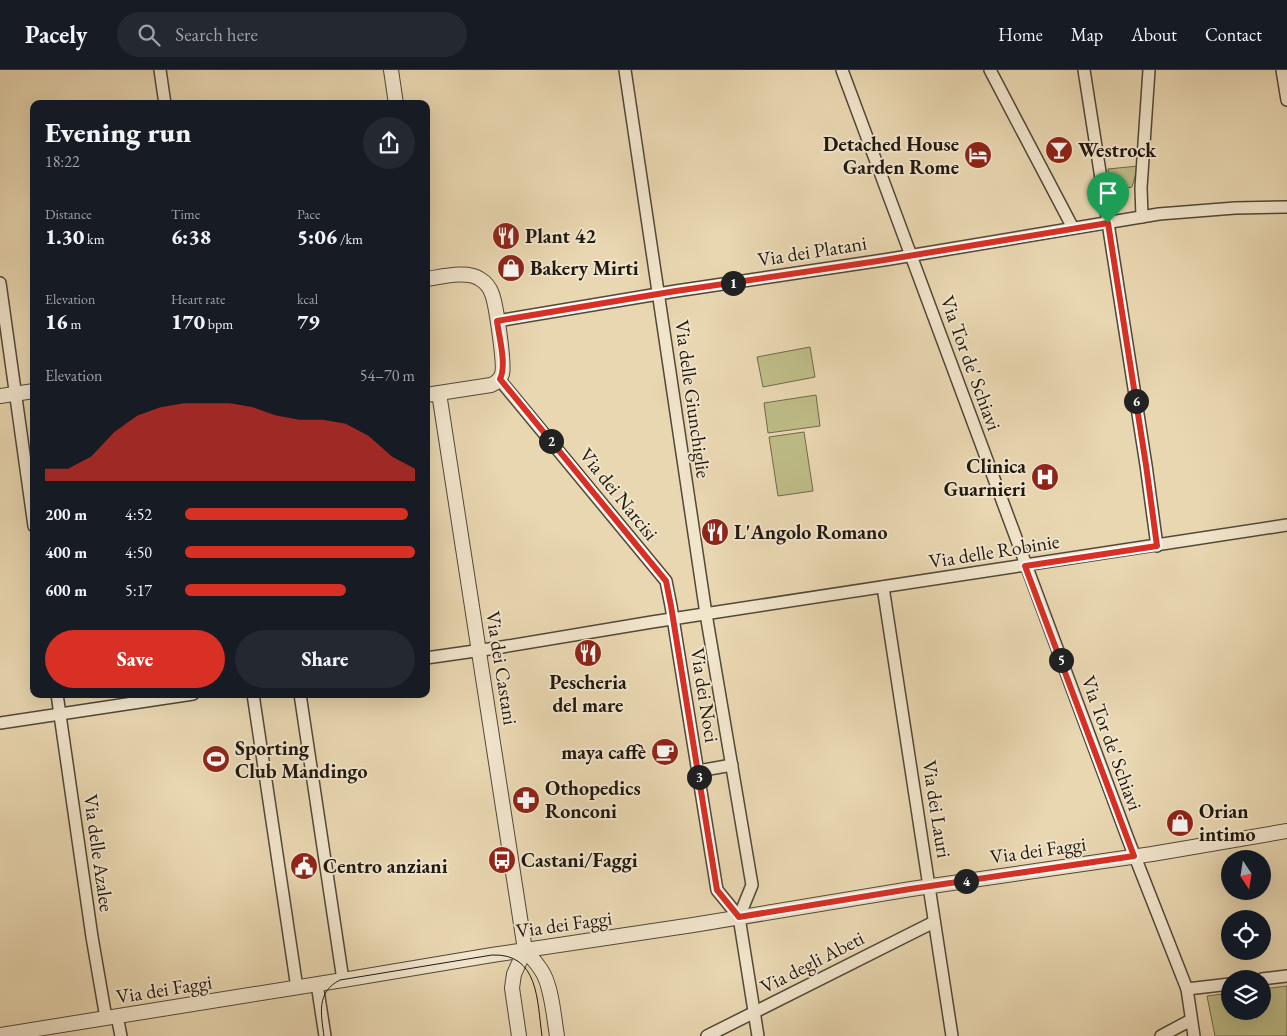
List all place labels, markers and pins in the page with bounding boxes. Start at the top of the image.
place label: Detached House Garden Rome [823,131,959,180]
bar icon: Westrock [1044,135,1074,165]
place label: Westrock [1078,137,1157,163]
hotel icon: Detached House Garden Rome [963,140,993,170]
pin [1087,172,1129,223]
restaurant icon: Plant 42 [491,221,521,251]
place label: Plant 42 [525,223,596,249]
shop icon: Bakery Mirti [496,253,526,283]
place label: Bakery Mirti [530,255,639,281]
pin: 1 [720,270,746,296]
pin: 6 [1124,388,1148,414]
pin: 2 [538,428,564,454]
place label: Clinica Guarnieri [944,453,1026,502]
hospital icon: Clinica Guarnieri [1030,462,1060,492]
restaurant icon: L'Angolo Romano [700,517,730,547]
place label: L'Angolo Romano [734,519,888,545]
restaurant icon: Pescheria del mare [573,638,603,668]
pin: 5 [1048,648,1074,672]
place label: Pescheria del mare [549,669,627,718]
place label: Sporting Club Mandingo [235,735,368,784]
cafe icon: maya caffè [650,737,680,767]
place label: maya caffè [561,739,646,765]
sports icon: Sporting Club Mandingo [201,744,231,774]
pin: 3 [686,764,712,790]
place label: Othopedics Ronconi [545,775,641,824]
pharmacy icon: Othopedics Ronconi [511,785,541,815]
place label: Orian intimo [1199,798,1256,847]
shop icon: Orian intimo [1165,808,1195,838]
bus stop icon: Castani/Faggi [487,845,517,875]
place label: Castani/Faggi [521,847,638,873]
public building icon: Centro anziani [289,851,319,881]
place label: Centro anziani [323,853,448,879]
pin: 4 [954,868,978,894]

